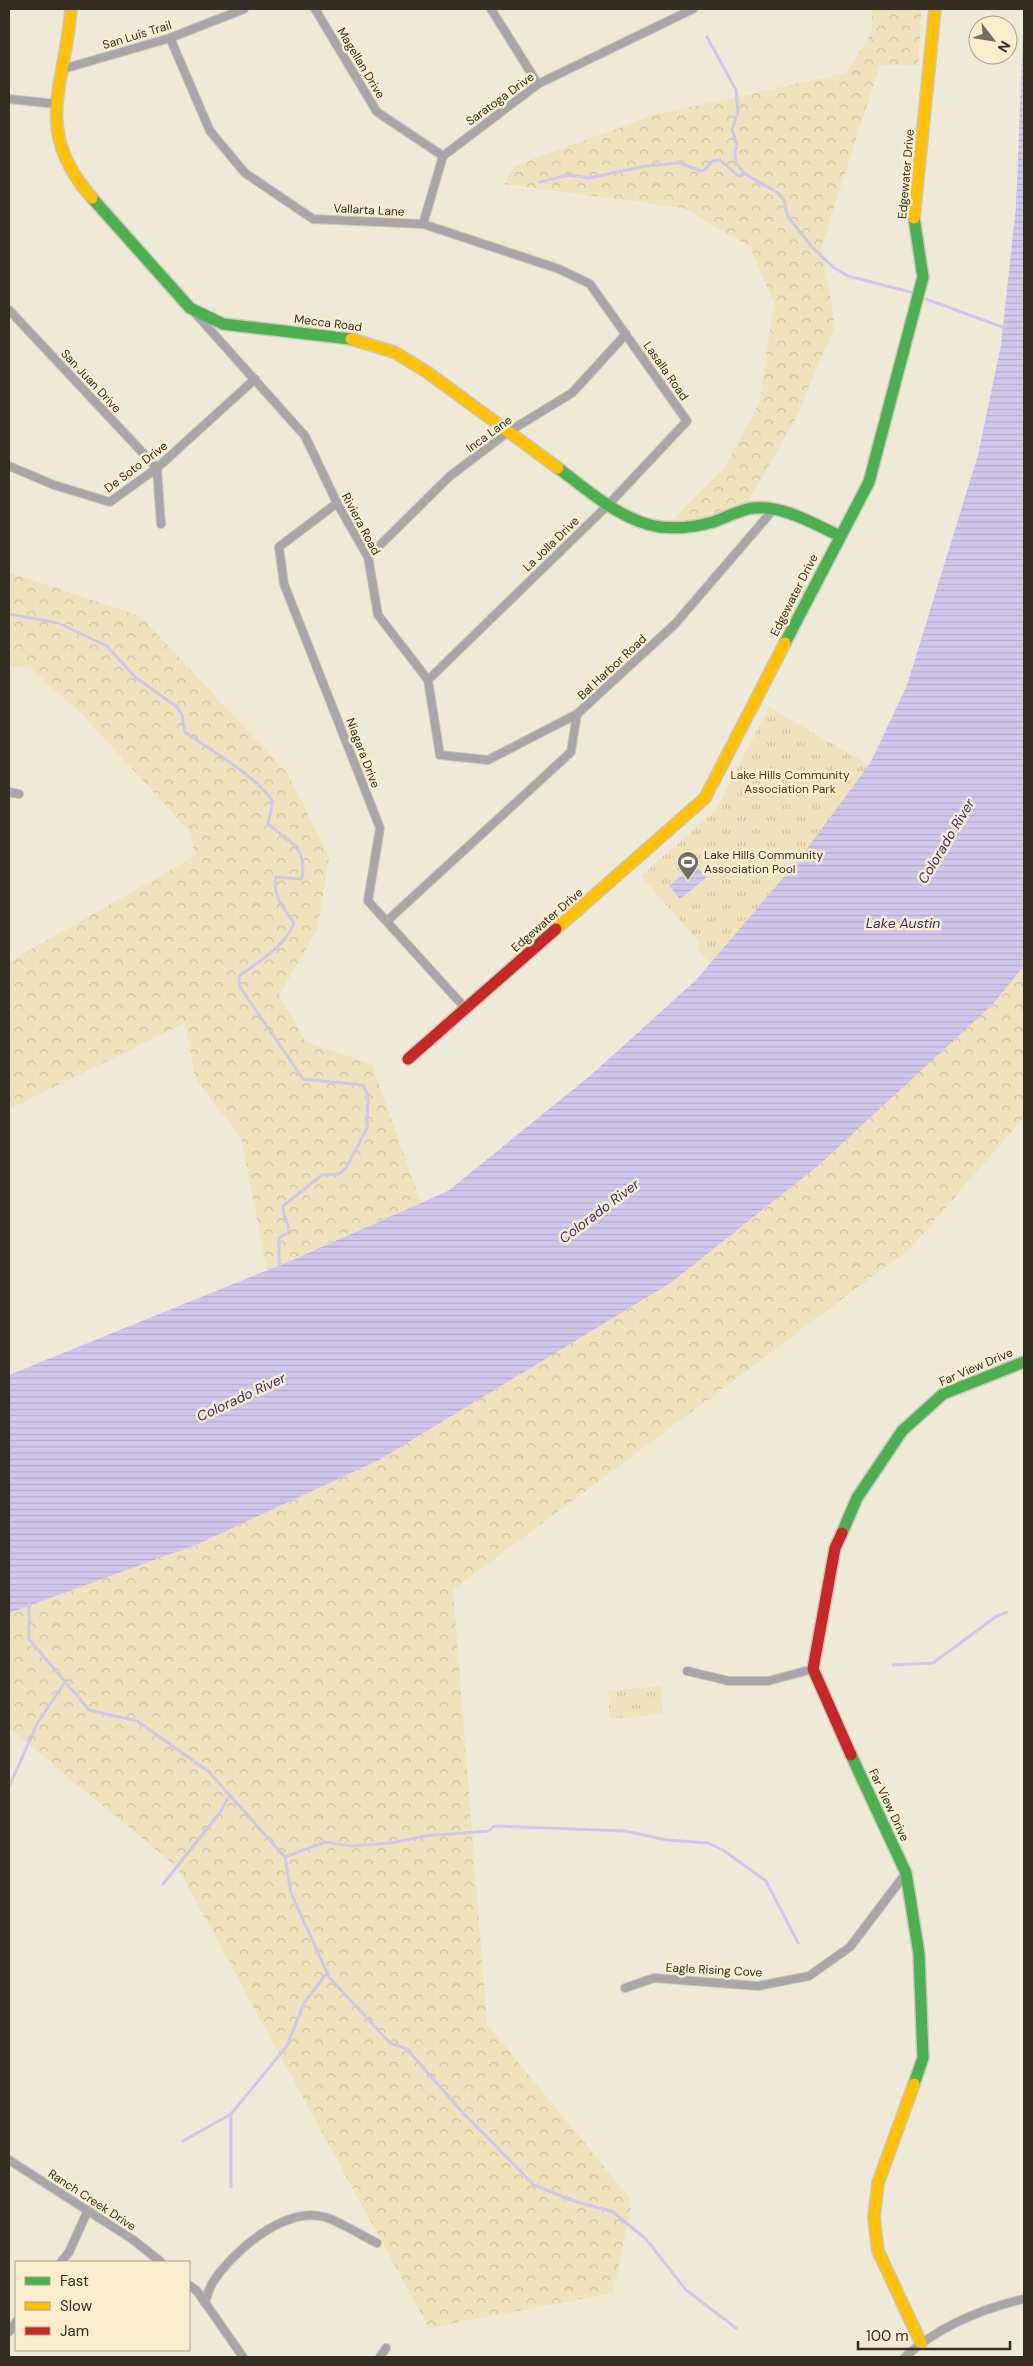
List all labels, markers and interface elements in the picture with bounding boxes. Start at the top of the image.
north arrow [968,15,1018,65]
street label: San Luis Trail [101,17,173,53]
street label: Magellan Drive [333,24,389,102]
text: N [994,38,1014,56]
street label: Saratoga Drive [463,69,537,129]
street label: Edgewater Drive [894,128,918,220]
street label: Vallarta Lane [333,200,405,220]
street label: Mecca Road [293,311,363,335]
street label: Lasalla Road [640,338,692,404]
street label: San Juan Drive [57,346,125,416]
street label: Inca Lane [463,412,515,456]
street label: De Soto Drive [101,438,171,496]
street label: Riviera Road [338,490,384,558]
street label: La Jolla Drive [519,513,583,575]
street label: Edgewater Drive [766,551,822,639]
street label: Bal Harbor Road [574,631,650,703]
street label: Niagara Drive [342,716,384,790]
park label: Lake Hills Community Association Park [730,767,850,797]
water label: Colorado River [914,795,979,887]
place label: Lake Hills Community Association Pool [704,847,824,877]
sports icon: Lake Hills Community Association Pool [676,850,700,881]
street label: Edgewater Drive [508,884,586,956]
water label: Lake Austin [866,914,940,932]
water label: Colorado River [555,1174,643,1247]
street label: Far View Drive [937,1344,1015,1390]
water label: Colorado River [194,1368,289,1425]
street label: Far View Drive [865,1766,913,1844]
street label: Eagle Rising Cove [665,1959,763,1981]
street label: Ranch Creek Drive [45,2166,139,2234]
legend [15,2261,190,2351]
text: Fast [60,2271,89,2291]
text: Slow [60,2296,93,2316]
scale bar [858,2318,1010,2350]
text: Jam [60,2321,89,2341]
text: 100 m [866,2326,909,2346]

